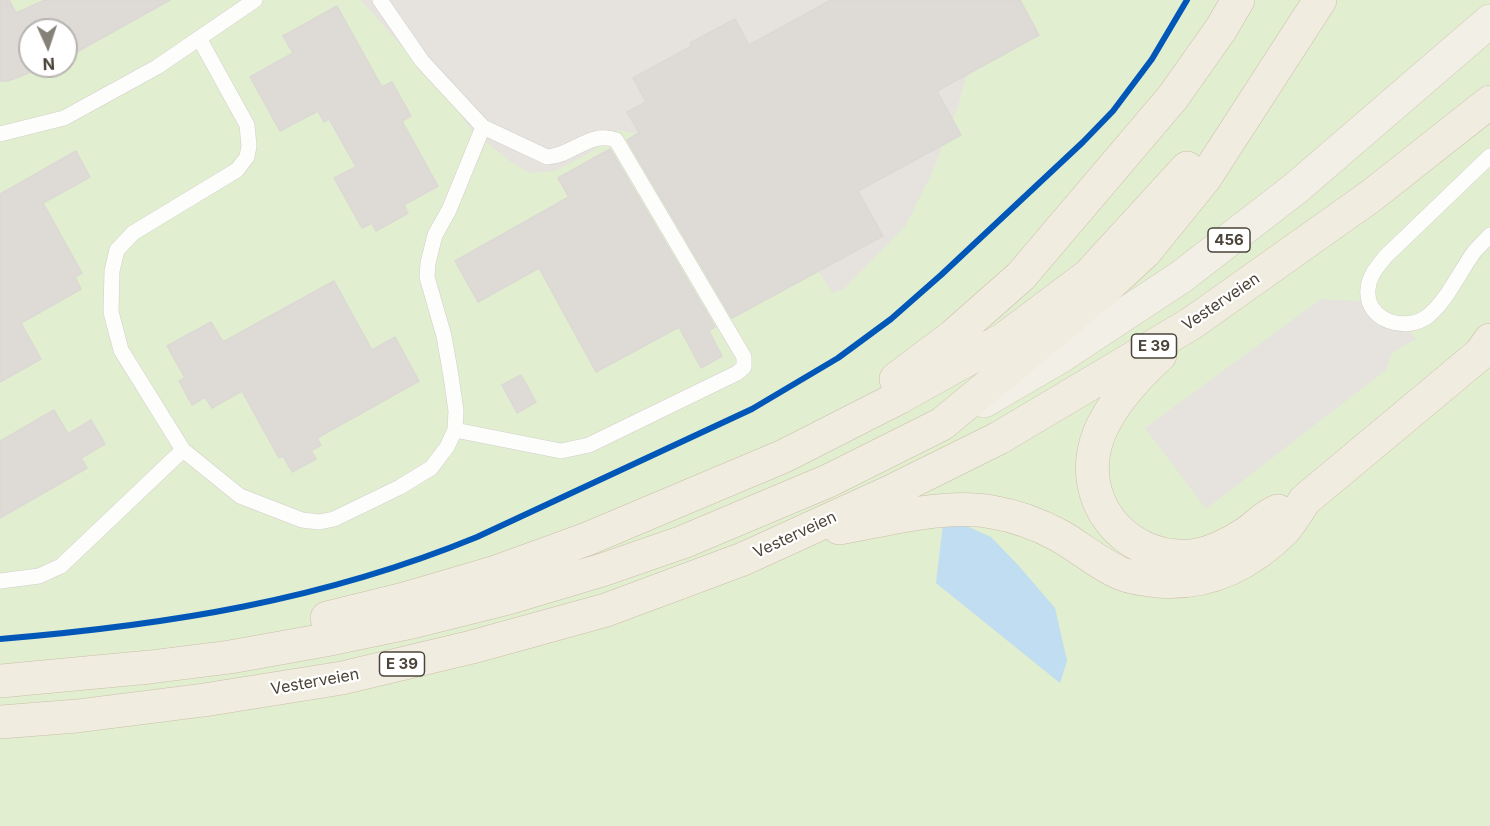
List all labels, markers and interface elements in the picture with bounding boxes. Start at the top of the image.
north arrow [18,18,78,78]
text: N [42,54,55,74]
road number: 456 [1208,228,1250,252]
street label: Vesterveien [1179,269,1263,335]
road number: E 39 [1132,334,1176,358]
street label: Vesterveien [750,507,840,563]
road number: E 39 [380,652,424,676]
street label: Vesterveien [269,665,361,699]

